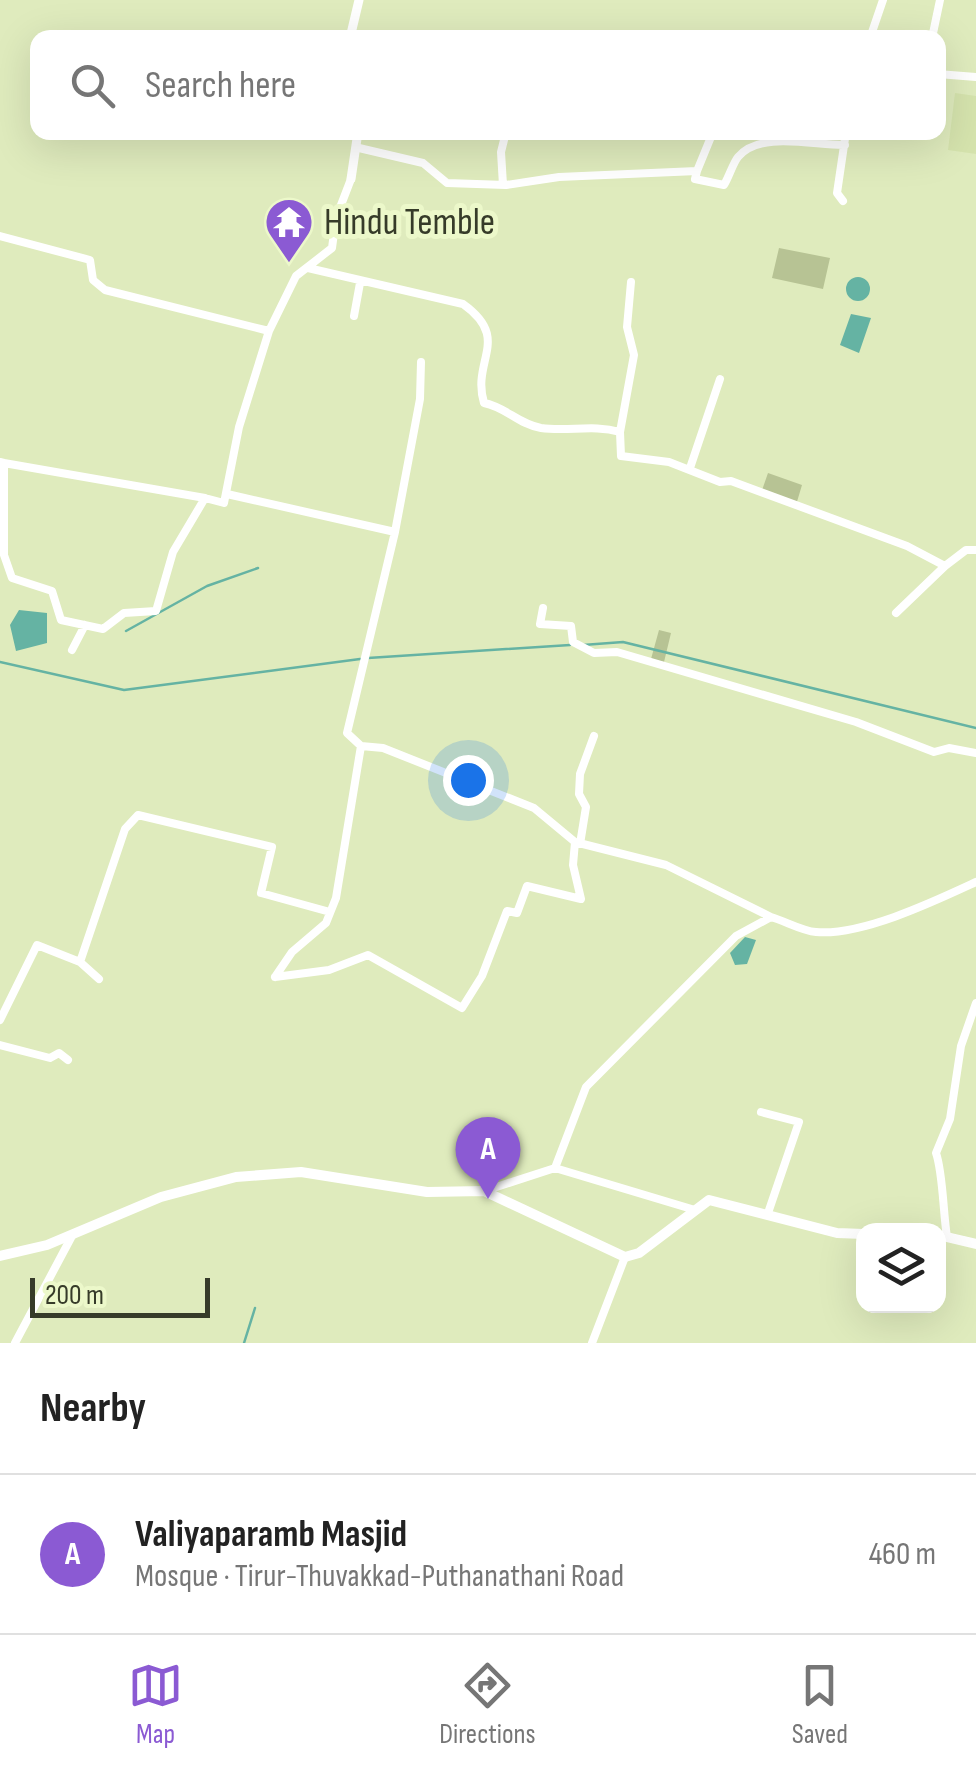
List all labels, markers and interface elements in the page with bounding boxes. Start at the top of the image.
search box [30,30,946,140]
icon: search [65,58,120,113]
text: Search here [145,63,296,108]
temple icon: Hindu Temble [263,196,315,264]
place label: Hindu Temble [324,200,495,245]
your location [443,755,494,806]
pin: A [456,1116,520,1199]
map controls [856,1223,946,1313]
button: layers [856,1223,946,1313]
scale bar [30,1273,210,1318]
text: 200 m [45,1279,104,1312]
text: Nearby [40,1383,146,1434]
text: Valiyaparamb Masjid [135,1512,407,1557]
text: A [65,1535,80,1574]
text: 460 m [869,1535,936,1574]
text: Mosque · Tirur-Thuvakkad-Puthanathani Road [135,1557,624,1596]
tab: Map [128,1658,183,1751]
tab: Directions [439,1658,536,1751]
tab: Saved [792,1658,848,1751]

